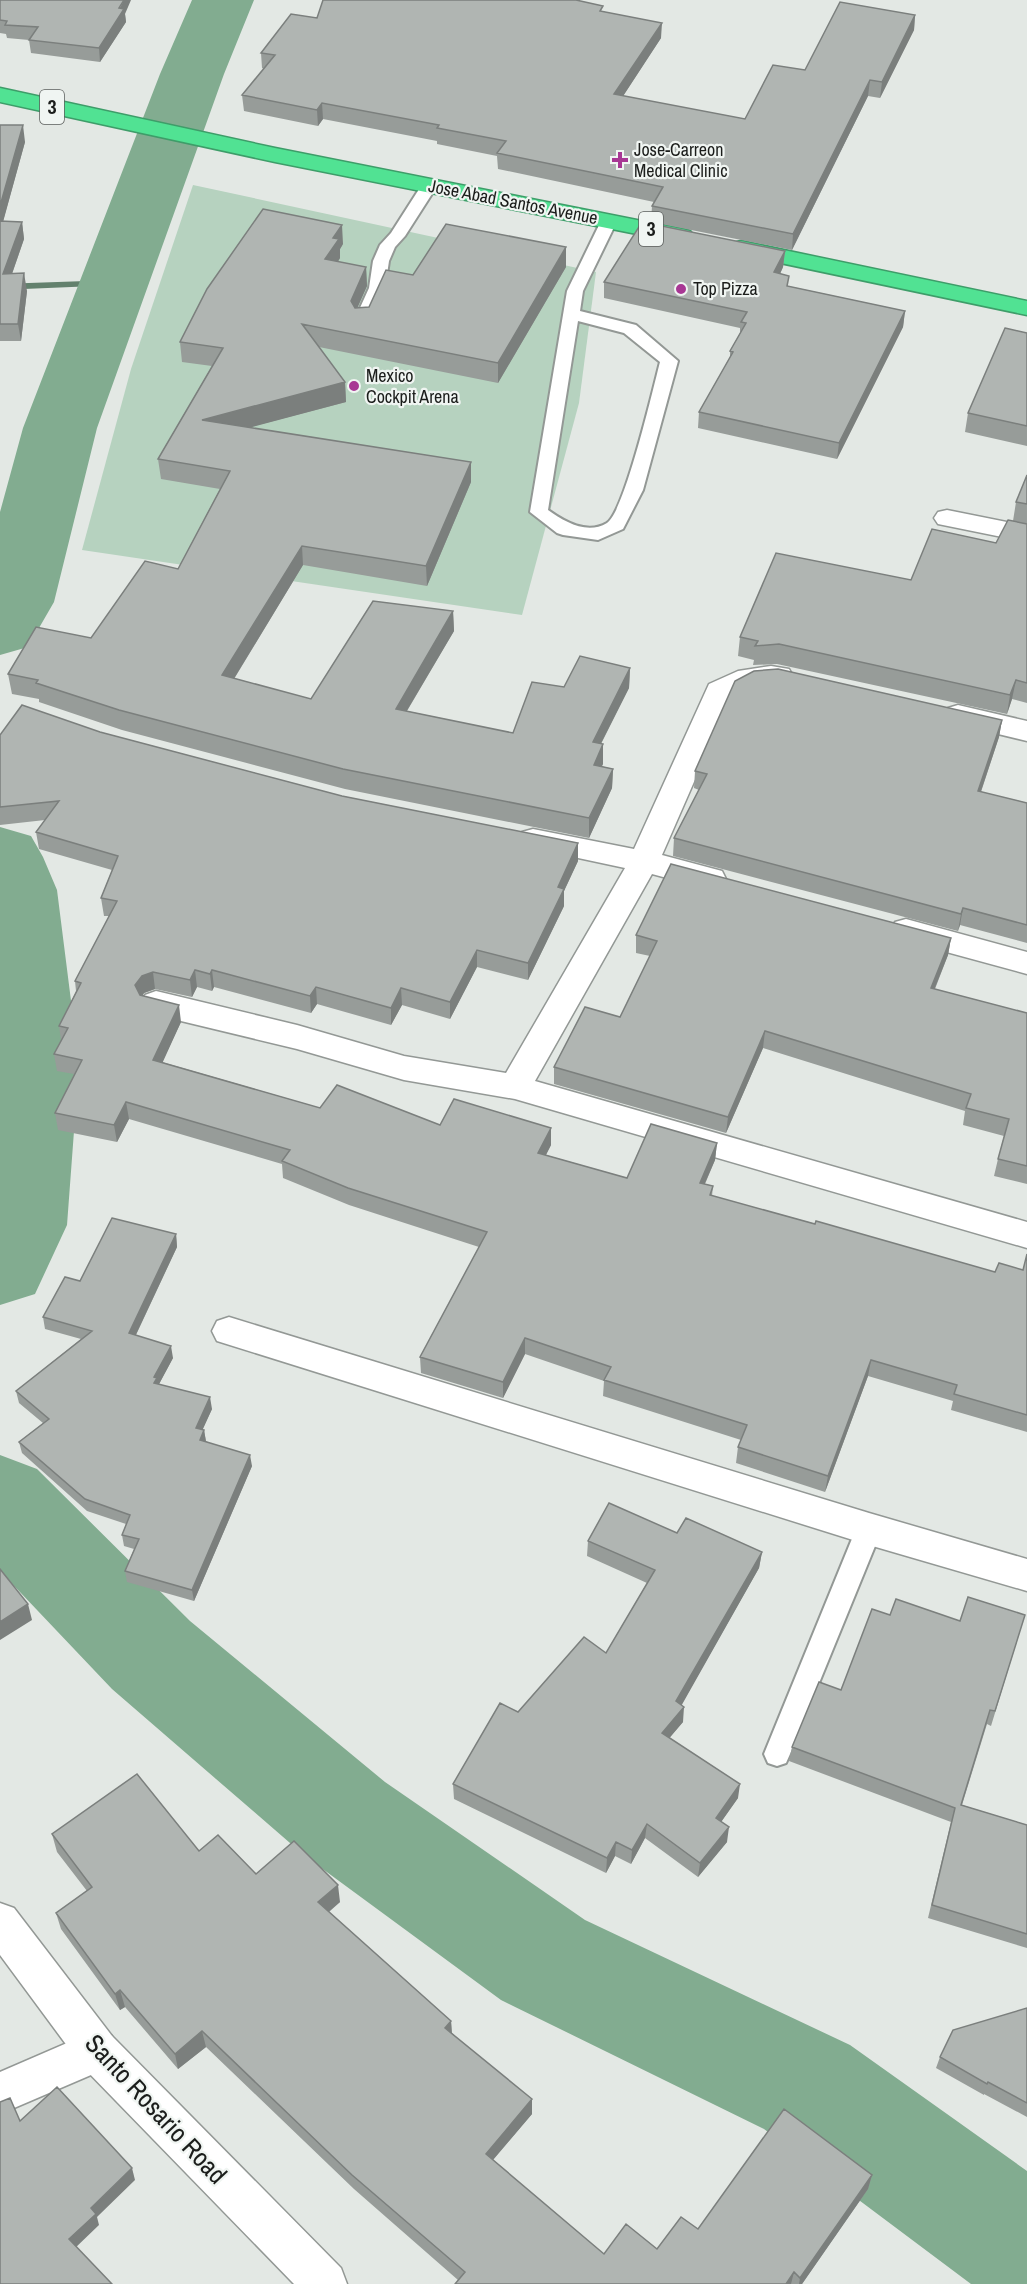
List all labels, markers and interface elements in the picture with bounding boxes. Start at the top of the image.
road number: 3 [40,90,64,124]
place label: Jose-Carreon Medical Clinic [634,137,728,183]
marker: Jose-Carreon Medical Clinic [611,151,629,169]
street label: Jose Abad Santos Avenue [426,173,600,230]
road number: 3 [639,212,663,246]
place label: Top Pizza [693,276,758,301]
marker: Top Pizza [674,282,688,296]
place label: Mexico Cockpit Arena [366,363,459,409]
marker: Mexico Cockpit Arena [347,379,361,393]
street label: Santo Rosario Road [78,2026,235,2191]

